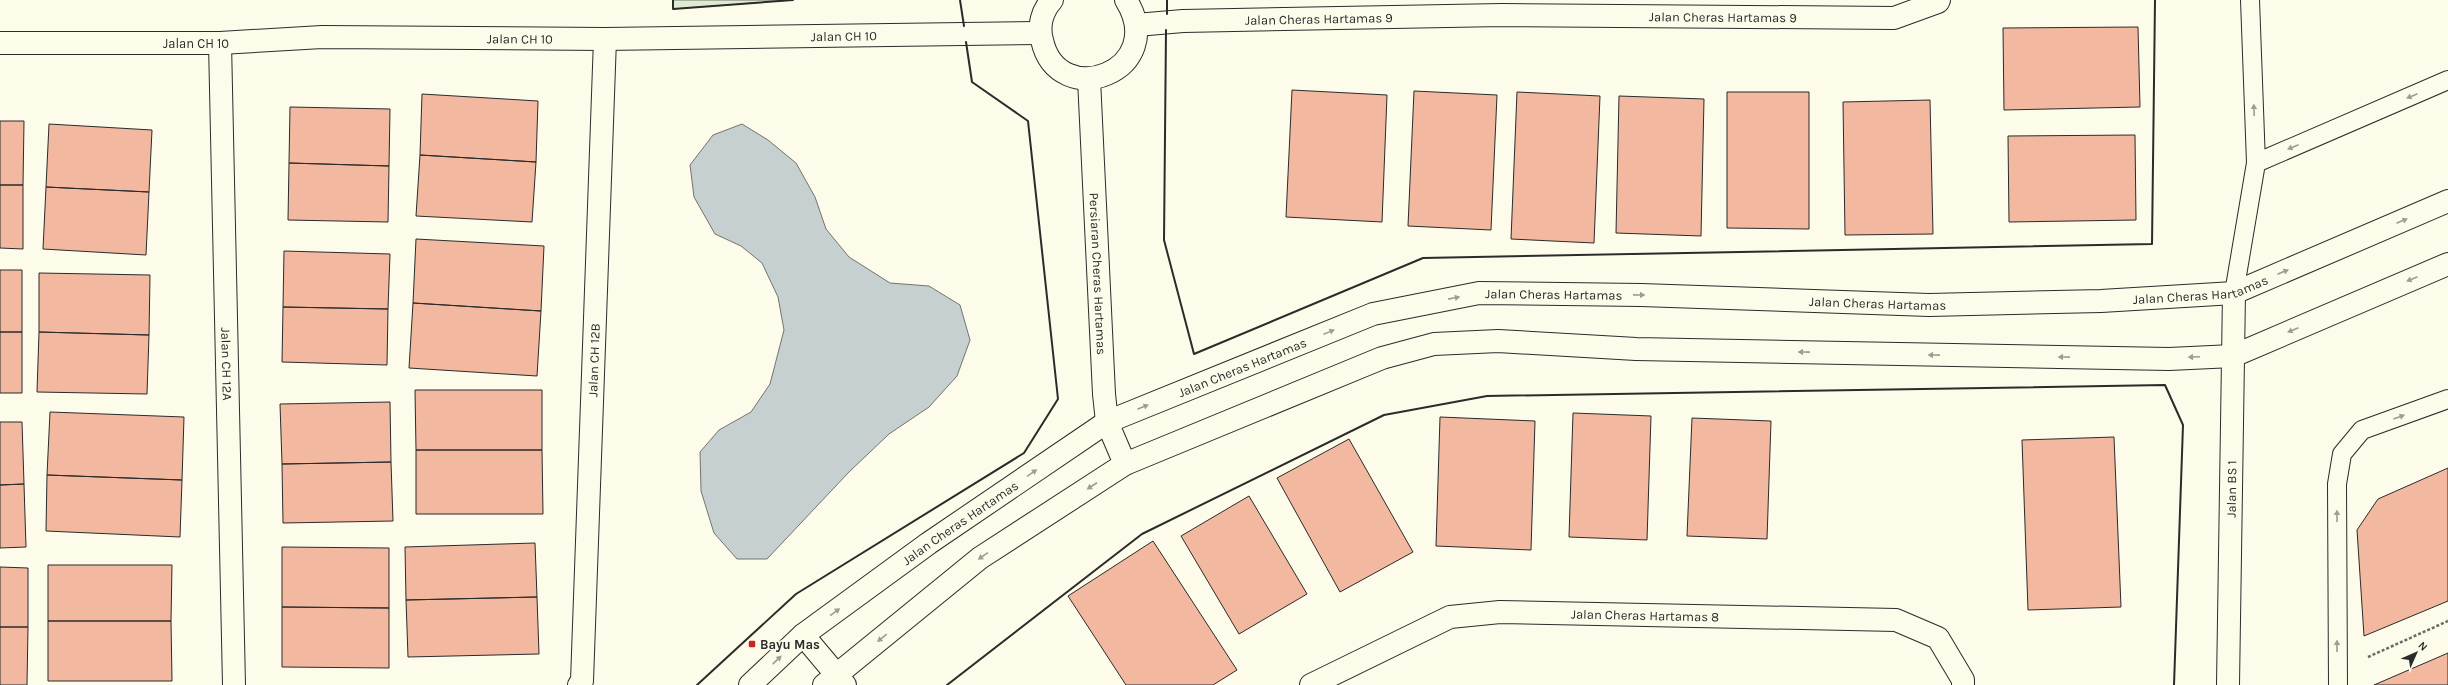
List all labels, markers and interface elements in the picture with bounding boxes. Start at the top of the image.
street label: Jalan Cheras Hartamas 9 [1649,9,1797,25]
street label: Jalan Cheras Hartamas 9 [1245,10,1393,28]
street label: Jalan CH 10 [811,28,877,44]
street label: Jalan CH 10 [487,31,553,47]
street label: Jalan CH 10 [163,35,230,51]
one-way arrow [2406,93,2418,99]
one-way arrow [2251,103,2257,116]
one-way arrow [2287,144,2298,150]
street label: Persiaran Cheras Hartamas [1086,192,1109,355]
one-way arrow [2397,217,2409,223]
one-way arrow [2277,268,2289,274]
street label: Jalan Cheras Hartamas [2132,272,2270,307]
one-way arrow [2407,276,2418,282]
street label: Jalan Cheras Hartamas [1485,286,1623,303]
one-way arrow [1633,292,1646,298]
street label: Jalan Cheras Hartamas [1809,294,1947,313]
one-way arrow [1448,295,1460,301]
street label: Jalan CH 12B [585,323,603,397]
street label: Jalan CH 12A [218,327,235,401]
one-way arrow [2287,327,2298,333]
one-way arrow [1323,328,1335,334]
street label: Jalan Cheras Hartamas [1176,335,1309,400]
one-way arrow [1798,349,1810,356]
one-way arrow [1927,352,1940,358]
one-way arrow [2057,354,2070,360]
one-way arrow [2188,354,2200,361]
one-way arrow [1138,403,1150,409]
one-way arrow [2393,413,2405,419]
street label: Jalan BS 1 [2224,460,2239,518]
one-way arrow [1027,469,1037,477]
street label: Jalan Cheras Hartamas [899,478,1021,568]
one-way arrow [1086,482,1098,489]
one-way arrow [2334,509,2340,522]
one-way arrow [977,553,989,560]
street label: Jalan Cheras Hartamas 8 [1571,606,1719,624]
one-way arrow [829,608,840,617]
one-way arrow [876,633,887,642]
north arrow [2396,633,2436,673]
place label: Bayu Mas [760,637,820,652]
marker: Bayu Mas [747,639,757,649]
one-way arrow [2334,639,2340,652]
text: N [2415,639,2430,654]
one-way arrow [772,656,782,665]

